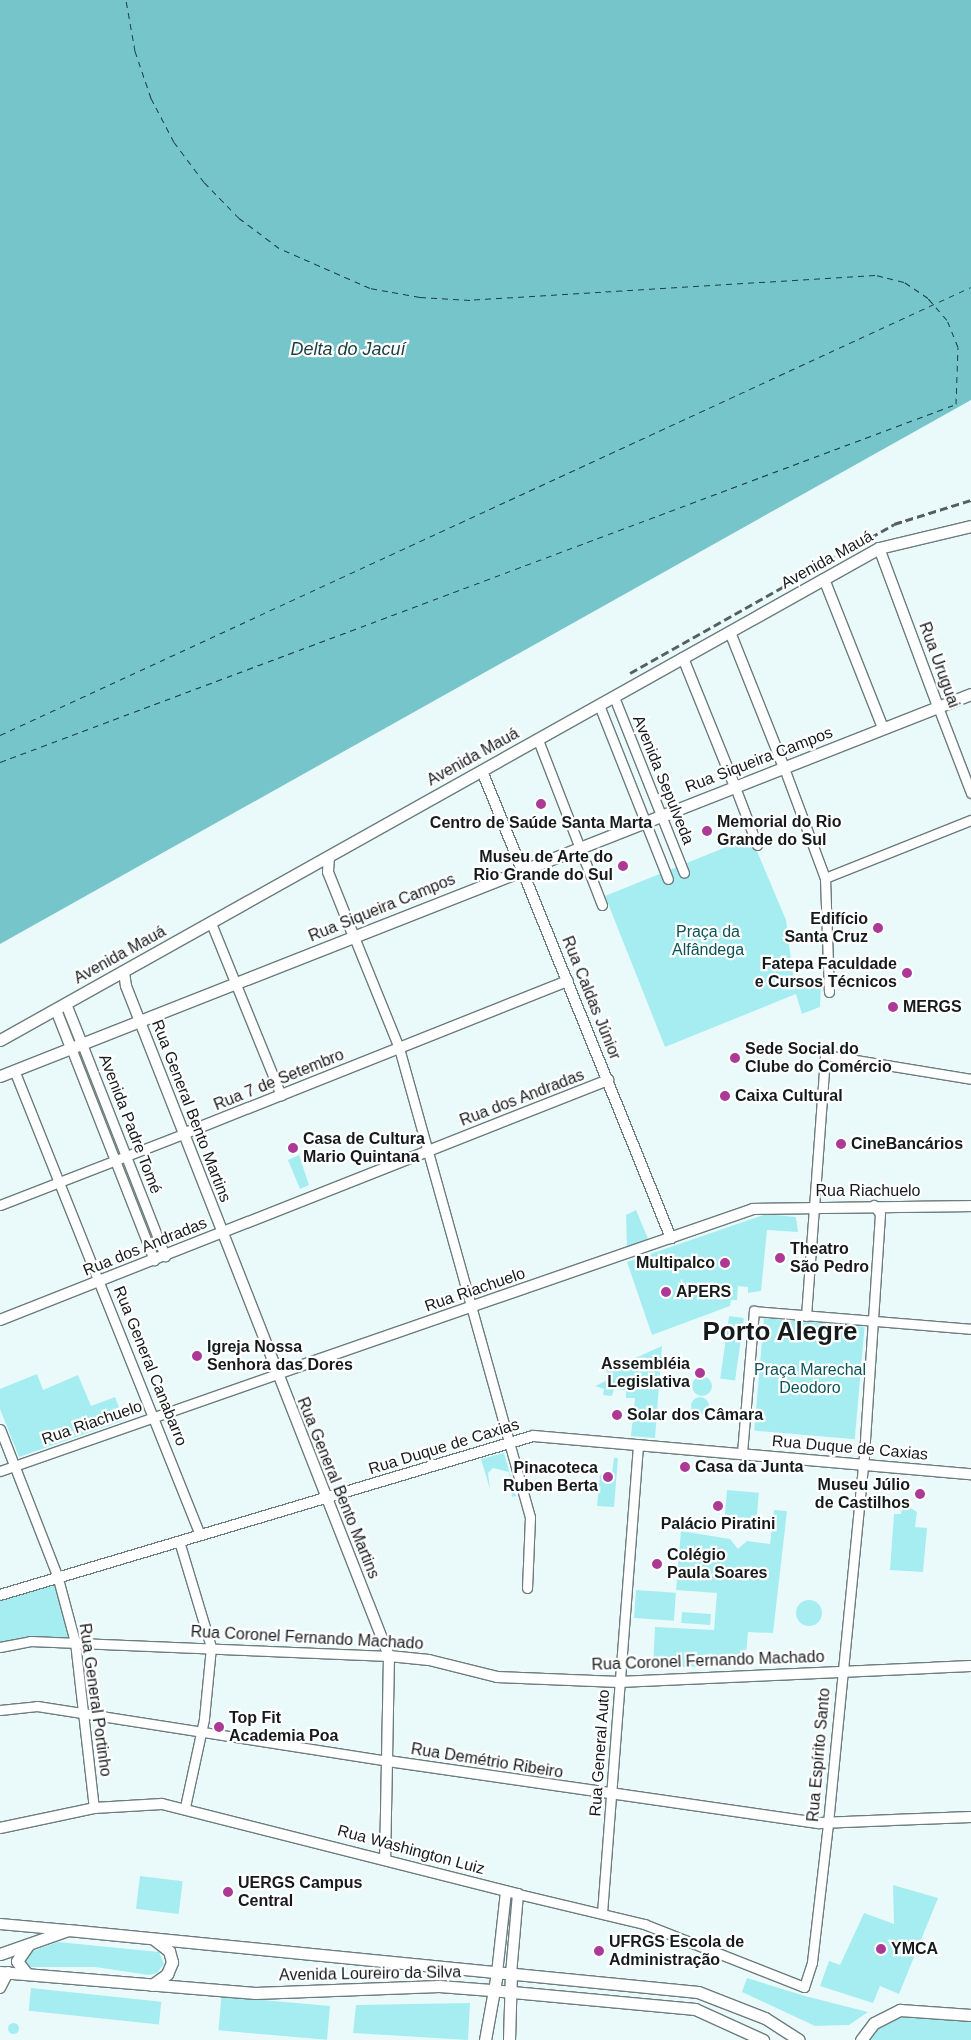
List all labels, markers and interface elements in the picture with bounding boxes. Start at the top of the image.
water label: Delta do Jacuí [290,338,406,360]
street label: Avenida Mauá [778,527,876,593]
street label: Rua Uruguai [915,620,963,710]
street label: Avenida Sepulveda [628,713,698,847]
street label: Rua Siqueira Campos [682,723,836,797]
street label: Avenida Mauá [424,724,522,790]
marker: Centro de Saúde Santa Marta [534,797,548,811]
place label: Memorial do Rio Grande do Sul [717,812,841,850]
place label: Centro de Saúde Santa Marta [430,813,652,833]
marker: Memorial do Rio Grande do Sul [701,825,713,837]
place label: Museu de Arte do Rio Grande do Sul [473,847,613,885]
marker: Museu de Arte do Rio Grande do Sul [617,860,629,872]
street label: Rua Siqueira Campos [306,870,458,946]
place label: Edifício Santa Cruz [784,909,868,947]
street label: Avenida Mauá [71,922,169,988]
park label: Praça da Alfândega [672,922,744,960]
marker: Edifício Santa Cruz [872,922,884,934]
street label: Rua Caldas Júnior [557,933,625,1063]
place label: Fatepa Faculdade e Cursos Técnicos [755,954,897,992]
marker: Fatepa Faculdade e Cursos Técnicos [901,967,913,979]
place label: MERGS [903,997,962,1017]
marker: MERGS [887,1001,899,1013]
street label: Rua General Bento Martins [147,1017,235,1205]
place label: Sede Social do Clube do Comércio [745,1039,892,1077]
street label: Rua 7 de Setembro [211,1045,347,1115]
street label: Avenida Padre Tomé [94,1051,166,1197]
marker: Sede Social do Clube do Comércio [729,1052,741,1064]
street label: Rua dos Andradas [457,1065,587,1131]
place label: Caixa Cultural [735,1086,843,1106]
marker: Caixa Cultural [719,1090,731,1102]
place label: Casa de Cultura Mario Quintana [303,1129,425,1167]
place label: CineBancários [851,1134,963,1154]
marker: CineBancários [835,1138,847,1150]
marker: Casa de Cultura Mario Quintana [287,1142,299,1154]
street label: Rua Riachuelo [816,1181,920,1201]
street label: Rua dos Andradas [80,1213,210,1281]
place label: Theatro São Pedro [790,1239,869,1277]
marker: Theatro São Pedro [774,1252,786,1264]
place label: Multipalco [636,1253,715,1273]
marker: Multipalco [719,1257,731,1269]
street label: Rua Riachuelo [422,1264,528,1316]
place label: APERS [676,1282,731,1302]
street label: Rua General Canabarro [109,1283,191,1449]
marker: APERS [660,1286,672,1298]
district label: Porto Alegre [702,1316,858,1348]
place label: Igreja Nossa Senhora das Dores [207,1337,353,1375]
marker: Igreja Nossa Senhora das Dores [191,1350,203,1362]
place label: Assembléia Legislativa [601,1354,690,1392]
park label: Praça Marechal Deodoro [754,1360,866,1398]
marker: Assembléia Legislativa [694,1367,706,1379]
street label: Rua General Bento Martins [293,1395,383,1581]
street label: Rua Riachuelo [39,1397,145,1449]
place label: Solar dos Câmara [627,1405,763,1425]
marker: Solar dos Câmara [611,1409,623,1421]
street label: Rua Duque de Caxias [366,1415,522,1479]
street label: Rua Duque de Caxias [771,1432,929,1464]
place label: Casa da Junta [695,1457,803,1477]
place label: Pinacoteca Ruben Berta [503,1458,598,1496]
marker: Casa da Junta [679,1461,691,1473]
marker: Pinacoteca Ruben Berta [602,1471,614,1483]
place label: Museu Júlio de Castilhos [815,1475,910,1513]
marker: Museu Júlio de Castilhos [914,1488,926,1500]
marker: Palácio Piratini [712,1500,724,1512]
place label: Palácio Piratini [661,1514,775,1534]
place label: Colégio Paula Soares [667,1545,768,1583]
marker: Colégio Paula Soares [651,1558,663,1570]
street label: Rua General Portinho [75,1622,115,1778]
street label: Rua Coronel Fernando Machado [190,1622,424,1654]
street label: Rua Coronel Fernando Machado [591,1647,825,1675]
street label: Rua Espírito Santo [804,1687,834,1823]
street label: Rua General Auto [586,1688,614,1818]
place label: Top Fit Academia Poa [229,1708,338,1746]
marker: Top Fit Academia Poa [213,1721,225,1733]
street label: Rua Demétrio Ribeiro [410,1739,564,1783]
street label: Rua Washington Luiz [335,1821,487,1879]
place label: UERGS Campus Central [238,1873,362,1911]
marker: UERGS Campus Central [222,1886,234,1898]
place label: UFRGS Escola de Administração [609,1932,744,1970]
place label: YMCA [891,1939,938,1959]
marker: YMCA [875,1943,887,1955]
marker: UFRGS Escola de Administração [593,1945,605,1957]
street label: Avenida Loureiro da Silva [279,1963,461,1985]

